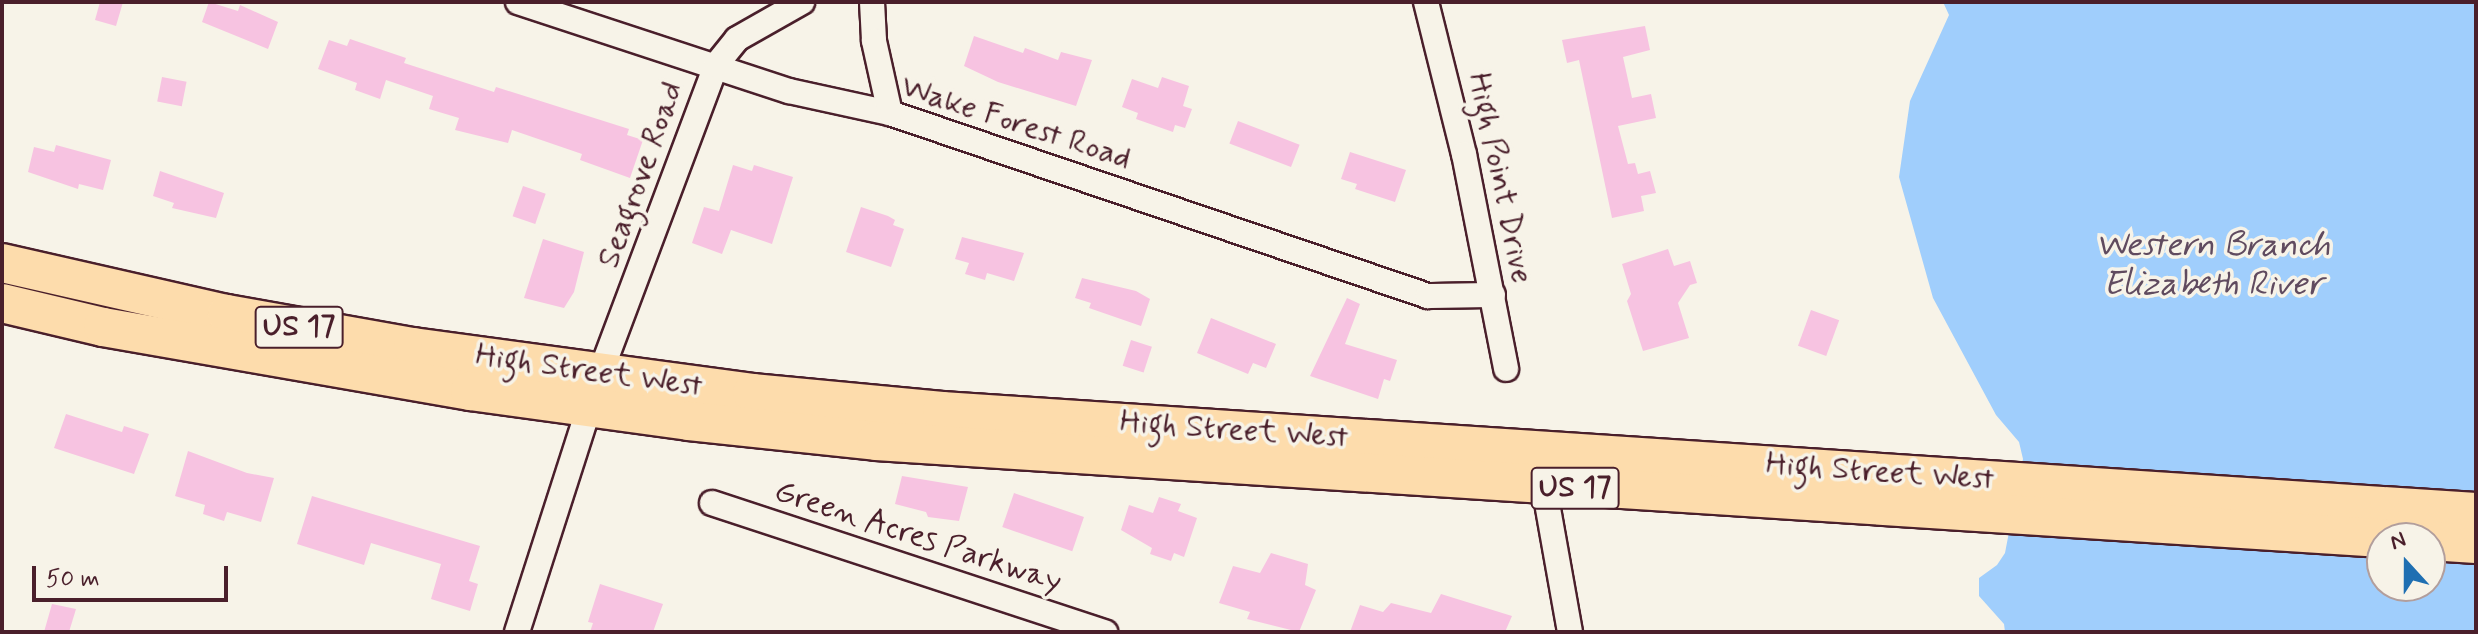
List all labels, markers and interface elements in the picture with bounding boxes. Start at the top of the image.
street label: Wake Forest Road [896,68,1136,178]
street label: High Point Drive [1459,69,1541,287]
street label: Seagrove Road [590,78,692,272]
water label: Western Branch Elizabeth River [2092,225,2334,304]
road number: US 17 [253,301,345,353]
street label: High Street West [471,336,707,406]
street label: High Street West [1117,403,1351,457]
street label: High Street West [1763,445,1997,499]
road number: US 17 [1529,462,1621,514]
street label: Green Acres Parkway [771,473,1065,601]
north arrow [2366,522,2446,602]
text: N [2386,526,2410,557]
scale bar [36,550,232,600]
text: 50 m [46,564,100,595]

